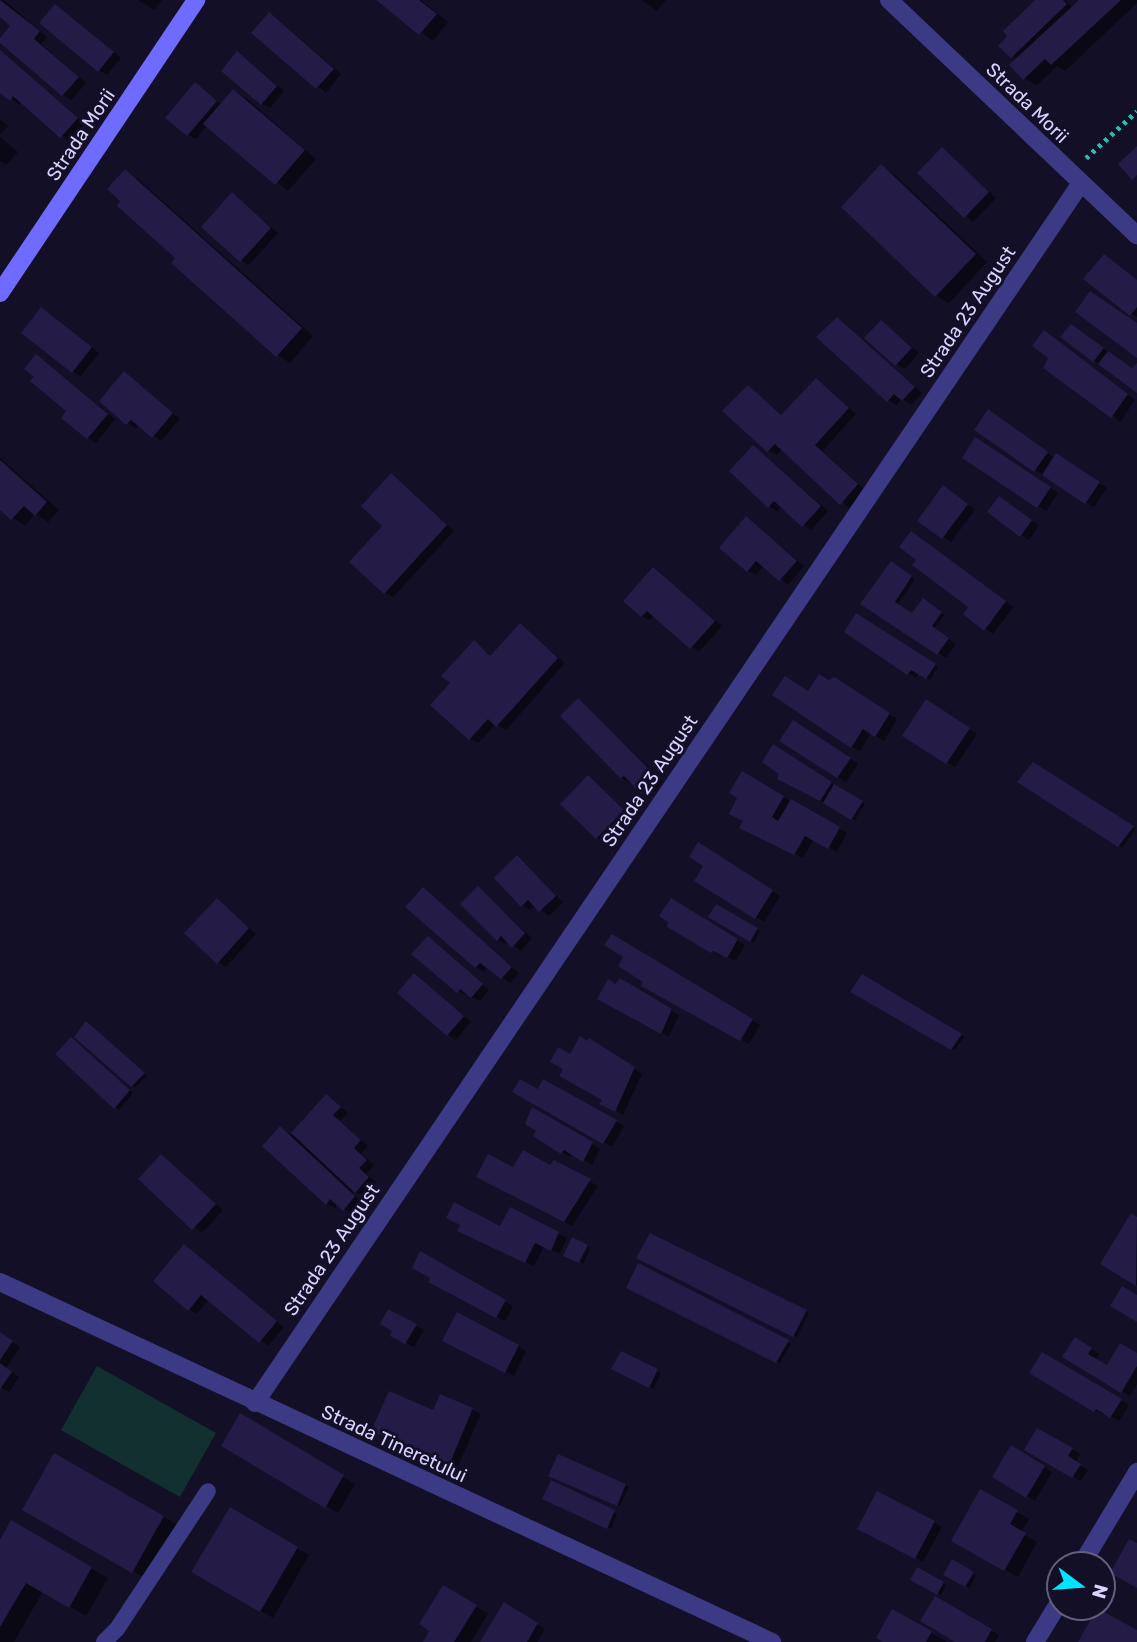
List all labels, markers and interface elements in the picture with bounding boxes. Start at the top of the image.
street label: Strada Morii [981,58,1073,148]
street label: Strada Morii [42,85,120,185]
street label: Strada 23 August [915,242,1021,382]
street label: Strada 23 August [597,711,703,851]
street label: Strada 23 August [279,1180,385,1320]
street label: Strada Tineretului [318,1400,470,1488]
north arrow [1046,1551,1116,1621]
text: N [1087,1582,1113,1601]

